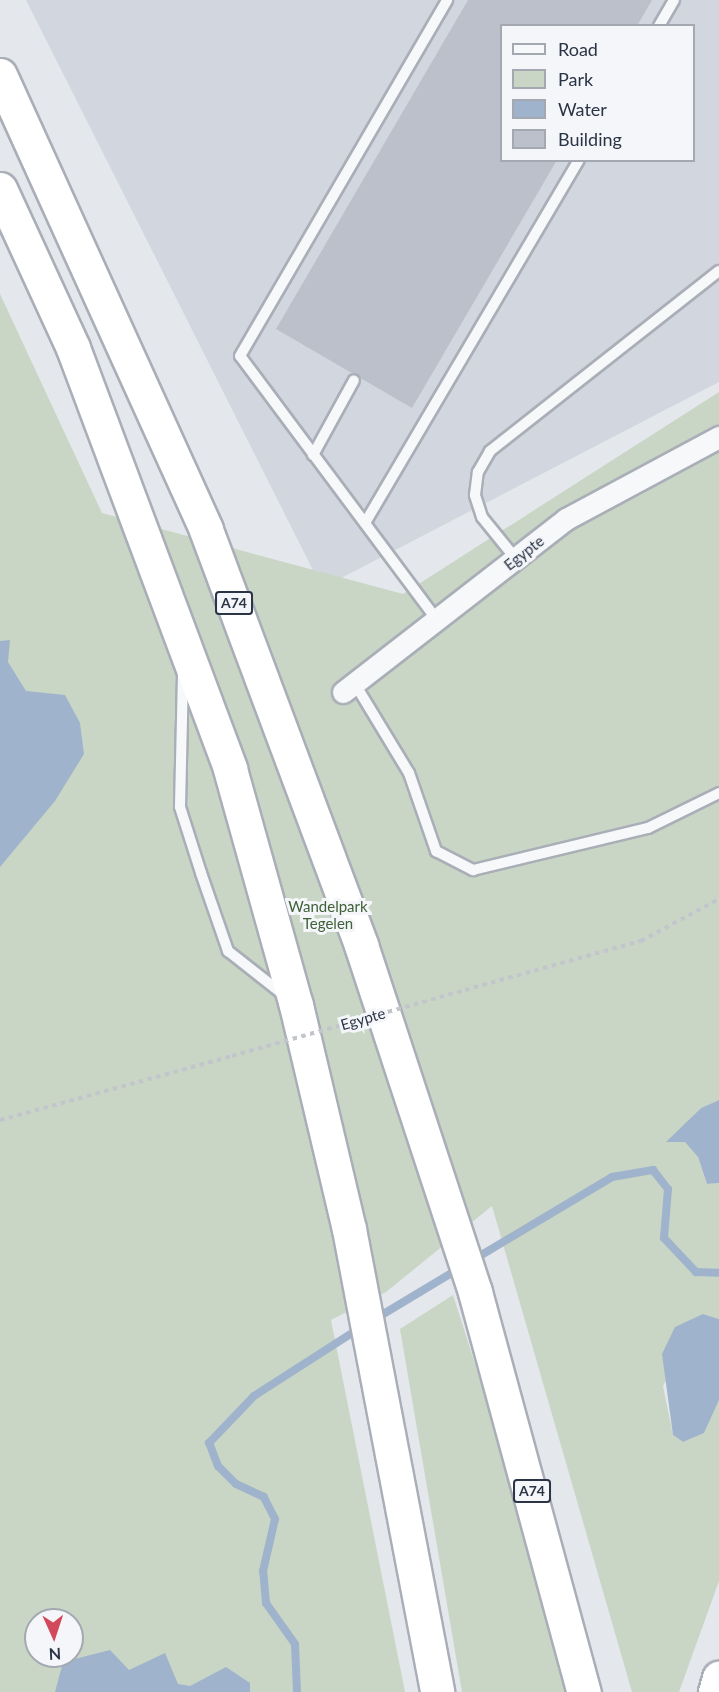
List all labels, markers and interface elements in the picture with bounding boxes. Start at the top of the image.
legend [500,24,695,162]
text: Road [558,38,598,60]
text: Park [558,68,593,90]
text: Water [558,98,607,120]
text: Building [558,128,622,150]
street label: Egypte [501,532,547,574]
road number: A74 [214,592,254,614]
park label: Wandelpark Tegelen [288,897,368,932]
street label: Egypte [339,1004,387,1034]
road number: A74 [512,1480,552,1502]
north arrow [24,1608,84,1668]
text: N [48,1645,62,1664]

